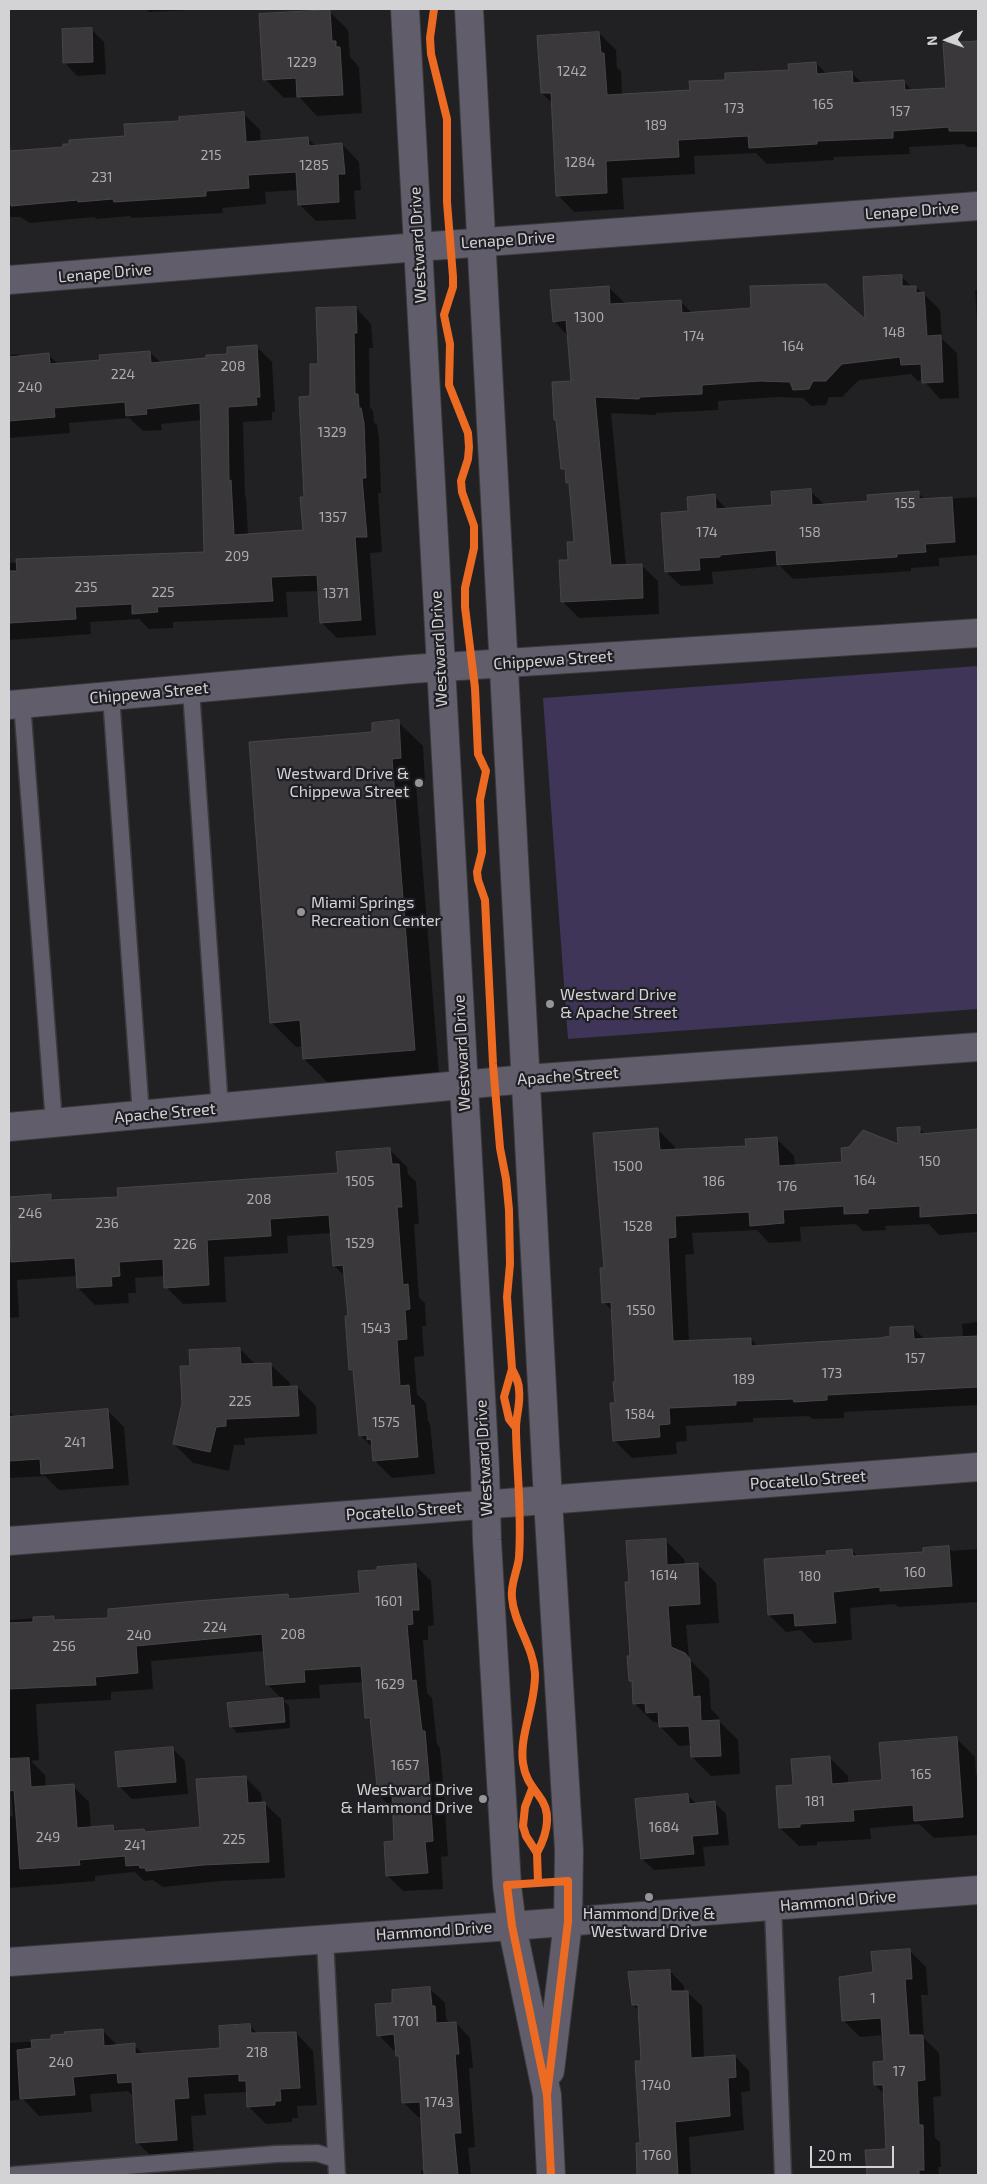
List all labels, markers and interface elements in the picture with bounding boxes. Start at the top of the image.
north arrow [922,15,972,65]
text: N [923,35,940,46]
house number: 1229 [287,54,317,70]
house number: 1242 [557,63,587,79]
house number: 165 [812,96,834,112]
house number: 173 [724,100,744,116]
house number: 157 [890,103,910,119]
house number: 189 [645,117,667,133]
house number: 215 [201,147,221,163]
house number: 1284 [565,154,595,170]
house number: 1285 [299,157,329,173]
house number: 231 [91,169,113,185]
street label: Westward Drive [405,186,431,304]
street label: Lenape Drive [864,198,960,224]
street label: Lenape Drive [460,227,556,253]
street label: Lenape Drive [57,259,153,287]
house number: 1300 [574,309,604,325]
house number: 148 [883,324,905,340]
house number: 174 [683,328,705,344]
house number: 164 [782,338,804,354]
house number: 208 [221,358,245,374]
house number: 224 [111,366,135,382]
house number: 240 [18,379,42,395]
house number: 1329 [317,424,347,440]
house number: 155 [895,495,915,511]
house number: 1357 [319,509,347,525]
house number: 174 [696,524,718,540]
house number: 158 [799,524,821,540]
house number: 209 [225,548,249,564]
house number: 235 [74,579,98,595]
house number: 225 [151,584,175,600]
house number: 1371 [323,585,349,601]
street label: Westward Drive [426,590,452,708]
street label: Chippewa Street [493,646,613,674]
street label: Chippewa Street [89,678,209,708]
place label: Westward Drive & Chippewa Street [276,764,409,802]
marker: Westward Drive & Chippewa Street [413,777,425,789]
place label: Miami Springs Recreation Center [311,893,441,931]
marker: Miami Springs Recreation Center [295,906,307,918]
place label: Westward Drive & Apache Street [560,985,678,1023]
street label: Westward Drive [449,994,475,1112]
marker: Westward Drive & Apache Street [544,998,556,1010]
street label: Apache Street [517,1063,619,1089]
street label: Apache Street [113,1099,217,1127]
house number: 150 [919,1153,941,1169]
house number: 1500 [613,1158,643,1174]
house number: 164 [854,1172,876,1188]
house number: 1505 [345,1173,375,1189]
house number: 186 [703,1173,725,1189]
house number: 176 [777,1178,797,1194]
house number: 208 [247,1191,271,1207]
house number: 246 [18,1205,42,1221]
house number: 236 [95,1215,119,1231]
house number: 1528 [623,1218,653,1234]
house number: 1529 [346,1235,374,1251]
house number: 226 [173,1236,197,1252]
house number: 1550 [626,1302,656,1318]
house number: 1543 [361,1320,391,1336]
house number: 157 [905,1350,925,1366]
house number: 173 [822,1365,842,1381]
house number: 189 [733,1371,755,1387]
house number: 225 [228,1393,252,1409]
street label: Westward Drive [471,1399,497,1517]
house number: 1584 [625,1406,655,1422]
house number: 1575 [372,1414,400,1430]
house number: 241 [64,1434,86,1450]
street label: Pocatello Street [749,1466,867,1494]
street label: Pocatello Street [345,1497,463,1525]
house number: 160 [904,1564,926,1580]
house number: 1614 [650,1567,678,1583]
house number: 180 [799,1568,821,1584]
house number: 1601 [375,1593,403,1609]
house number: 224 [203,1619,227,1635]
house number: 208 [281,1626,305,1642]
house number: 240 [127,1627,151,1643]
house number: 256 [52,1638,76,1654]
house number: 1629 [375,1676,405,1692]
house number: 1657 [391,1757,419,1773]
house number: 165 [910,1766,932,1782]
place label: Westward Drive & Hammond Drive [340,1780,473,1818]
marker: Westward Drive & Hammond Drive [477,1793,489,1805]
house number: 181 [805,1793,825,1809]
house number: 1684 [649,1819,679,1835]
house number: 249 [36,1829,60,1845]
house number: 225 [222,1831,246,1847]
house number: 241 [124,1837,146,1853]
street label: Hammond Drive [779,1886,897,1916]
marker: Hammond Drive & Westward Drive [643,1891,655,1903]
place label: Hammond Drive & Westward Drive [583,1904,715,1942]
street label: Hammond Drive [375,1917,493,1945]
house number: 1 [870,1990,876,2006]
house number: 1701 [393,2013,419,2029]
house number: 218 [246,2044,268,2060]
house number: 240 [49,2054,73,2070]
house number: 17 [893,2063,905,2079]
house number: 1740 [641,2077,671,2093]
house number: 1743 [424,2094,454,2110]
scale bar [812,2136,896,2168]
text: 20 m [818,2146,852,2164]
house number: 1760 [642,2147,672,2163]

